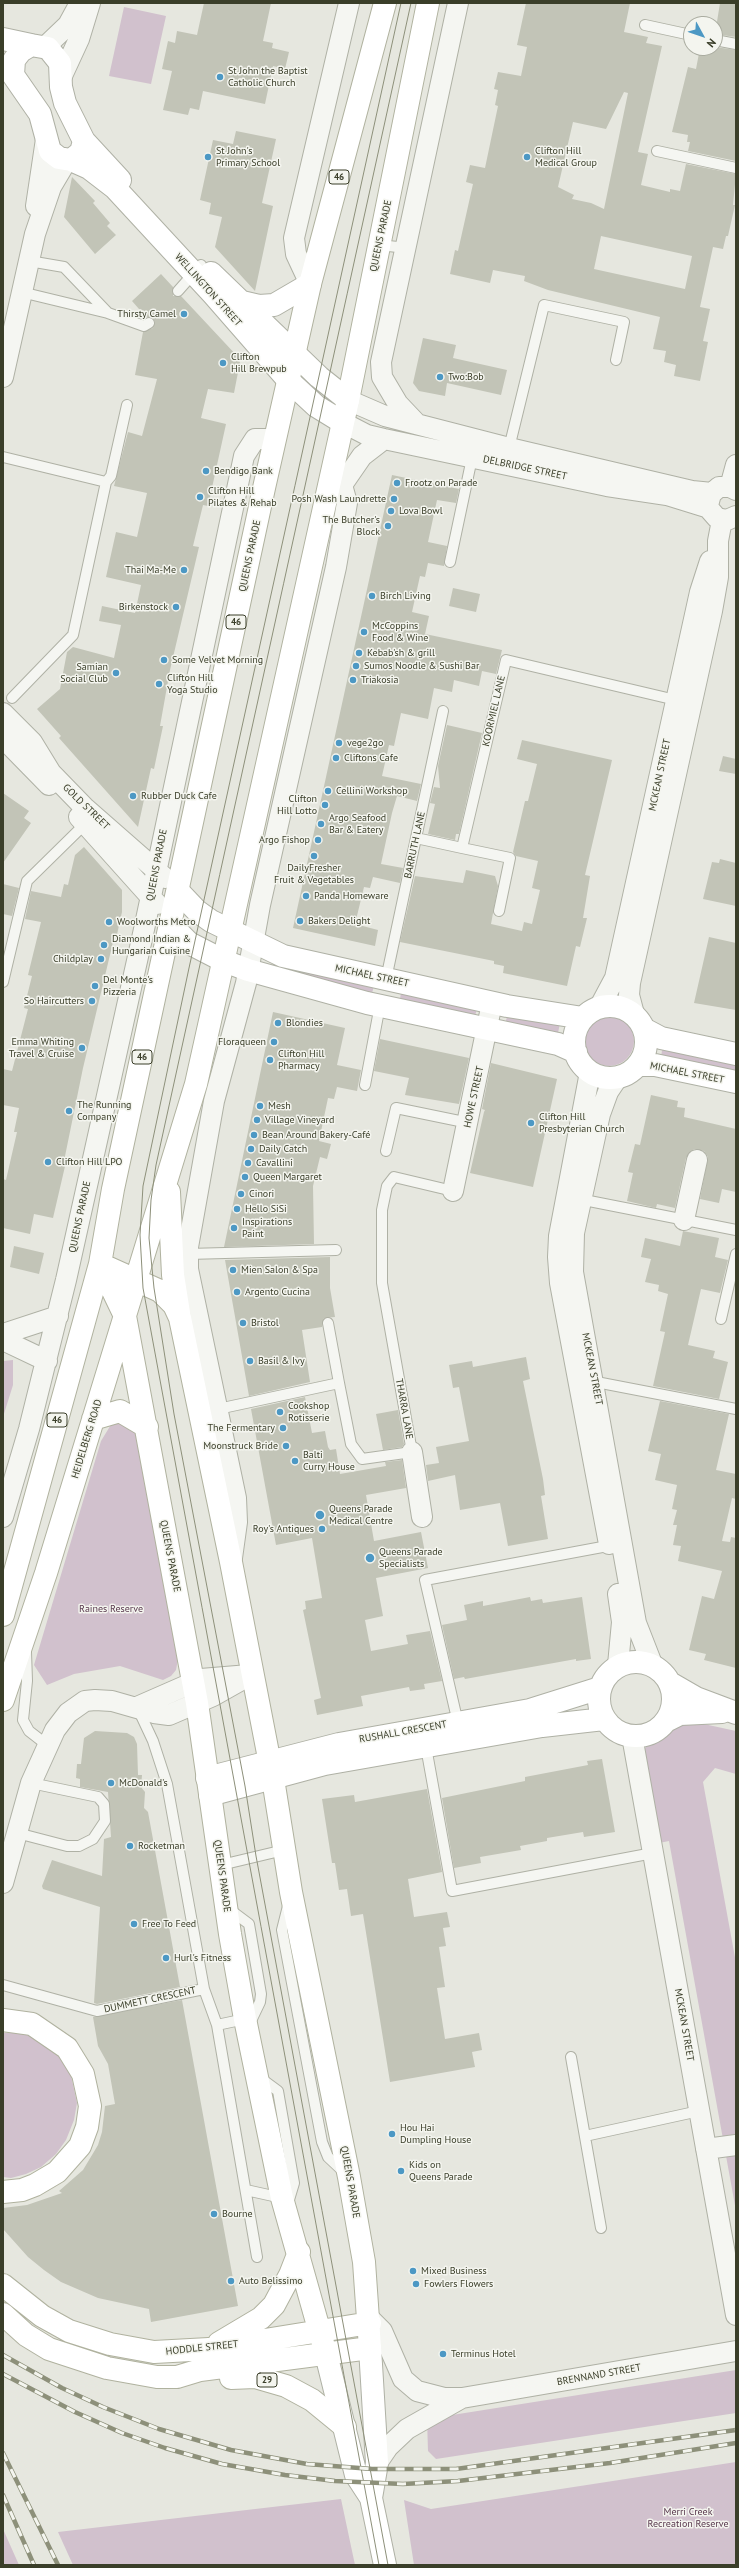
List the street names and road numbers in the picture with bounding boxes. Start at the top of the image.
road number: 46 [329,170,349,184]
street label: QUEENS PARADE [368,199,394,273]
street label: WELLINGTON STREET [172,251,244,329]
street label: DELBRIDGE STREET [482,453,568,483]
street label: QUEENS PARADE [237,519,263,593]
road number: 46 [226,615,246,629]
street label: KOORMIEL LANE [480,674,508,748]
street label: MCKEAN STREET [646,738,674,812]
street label: GOLD STREET [60,782,112,832]
street label: BARRUTH LANE [402,810,428,880]
street label: QUEENS PARADE [144,828,170,902]
street label: MICHAEL STREET [334,962,410,990]
road number: 46 [132,1050,152,1064]
street label: MICHAEL STREET [649,1060,725,1086]
street label: HOWE STREET [462,1065,486,1129]
street label: QUEENS PARADE [67,1180,93,1254]
street label: MCKEAN STREET [579,1332,605,1406]
street label: THARRA LANE [393,1378,415,1440]
street label: HEIDELBERG ROAD [69,1398,105,1480]
road number: 46 [47,1413,67,1427]
street label: QUEENS PARADE [157,1519,183,1593]
street label: RUSHALL CRESCENT [358,1718,448,1746]
street label: QUEENS PARADE [211,1839,233,1913]
street label: DUMMETT CRESCENT [103,1984,197,2016]
street label: MCKEAN STREET [672,1988,696,2062]
street label: QUEENS PARADE [338,2145,362,2219]
street label: HODDLE STREET [165,2338,239,2358]
street label: BRENNAND STREET [556,2362,642,2388]
road number: 29 [257,2373,277,2387]

